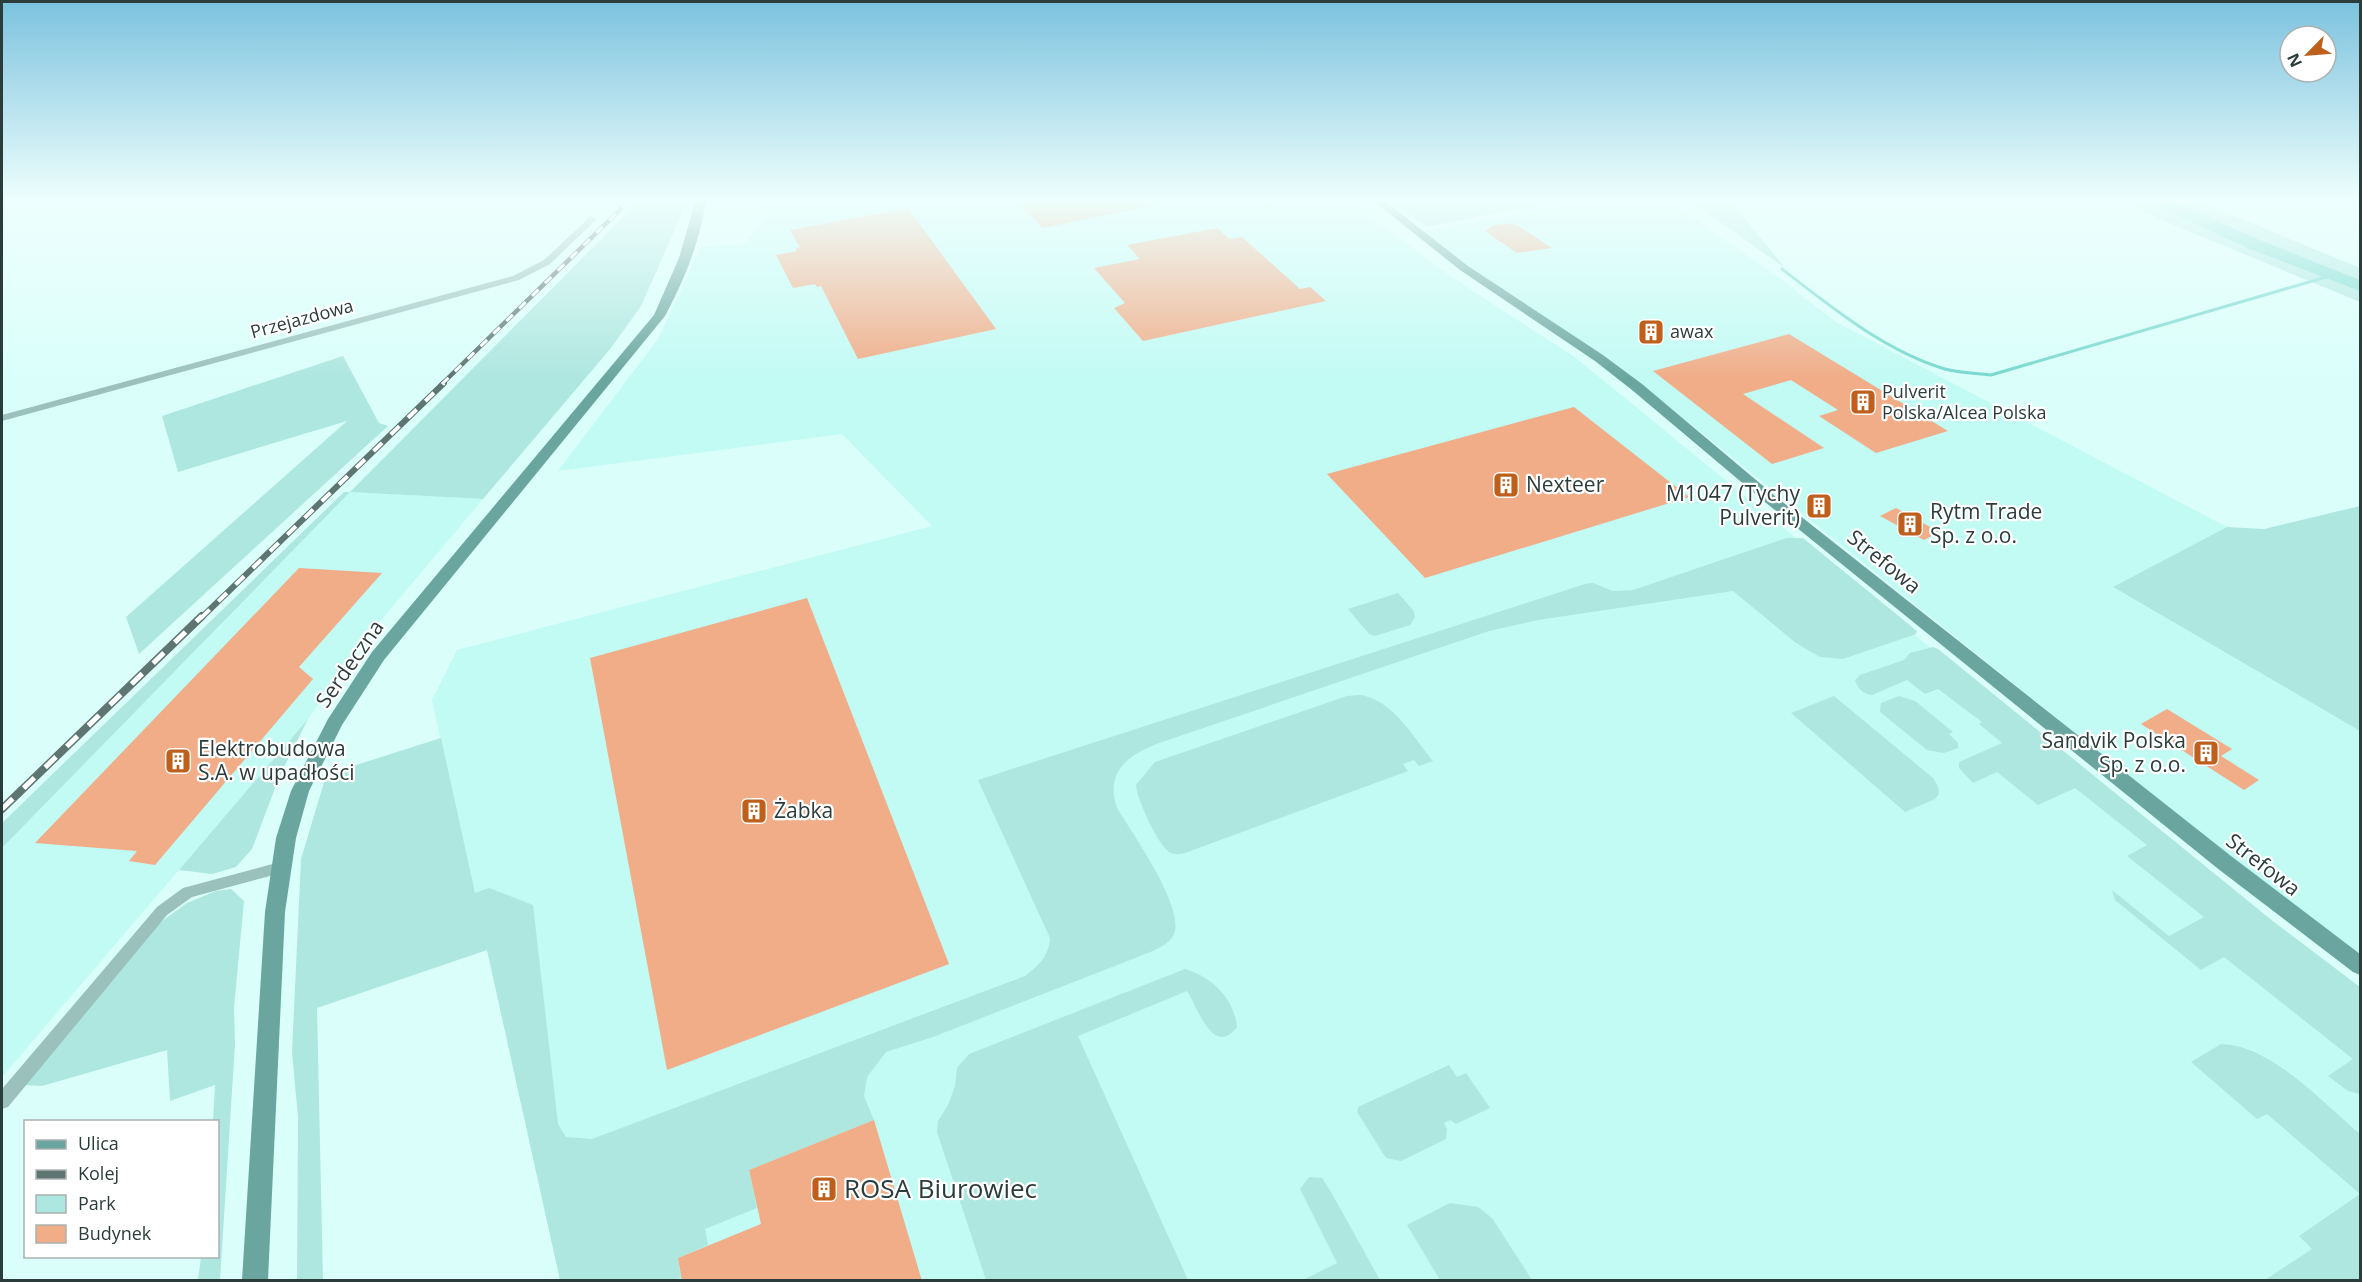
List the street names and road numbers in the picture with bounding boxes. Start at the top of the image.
street label: Przejazdowa [248,293,356,343]
street label: Strefowa [1842,523,1927,599]
street label: Serdeczna [309,614,390,713]
street label: Strefowa [2221,826,2307,902]

